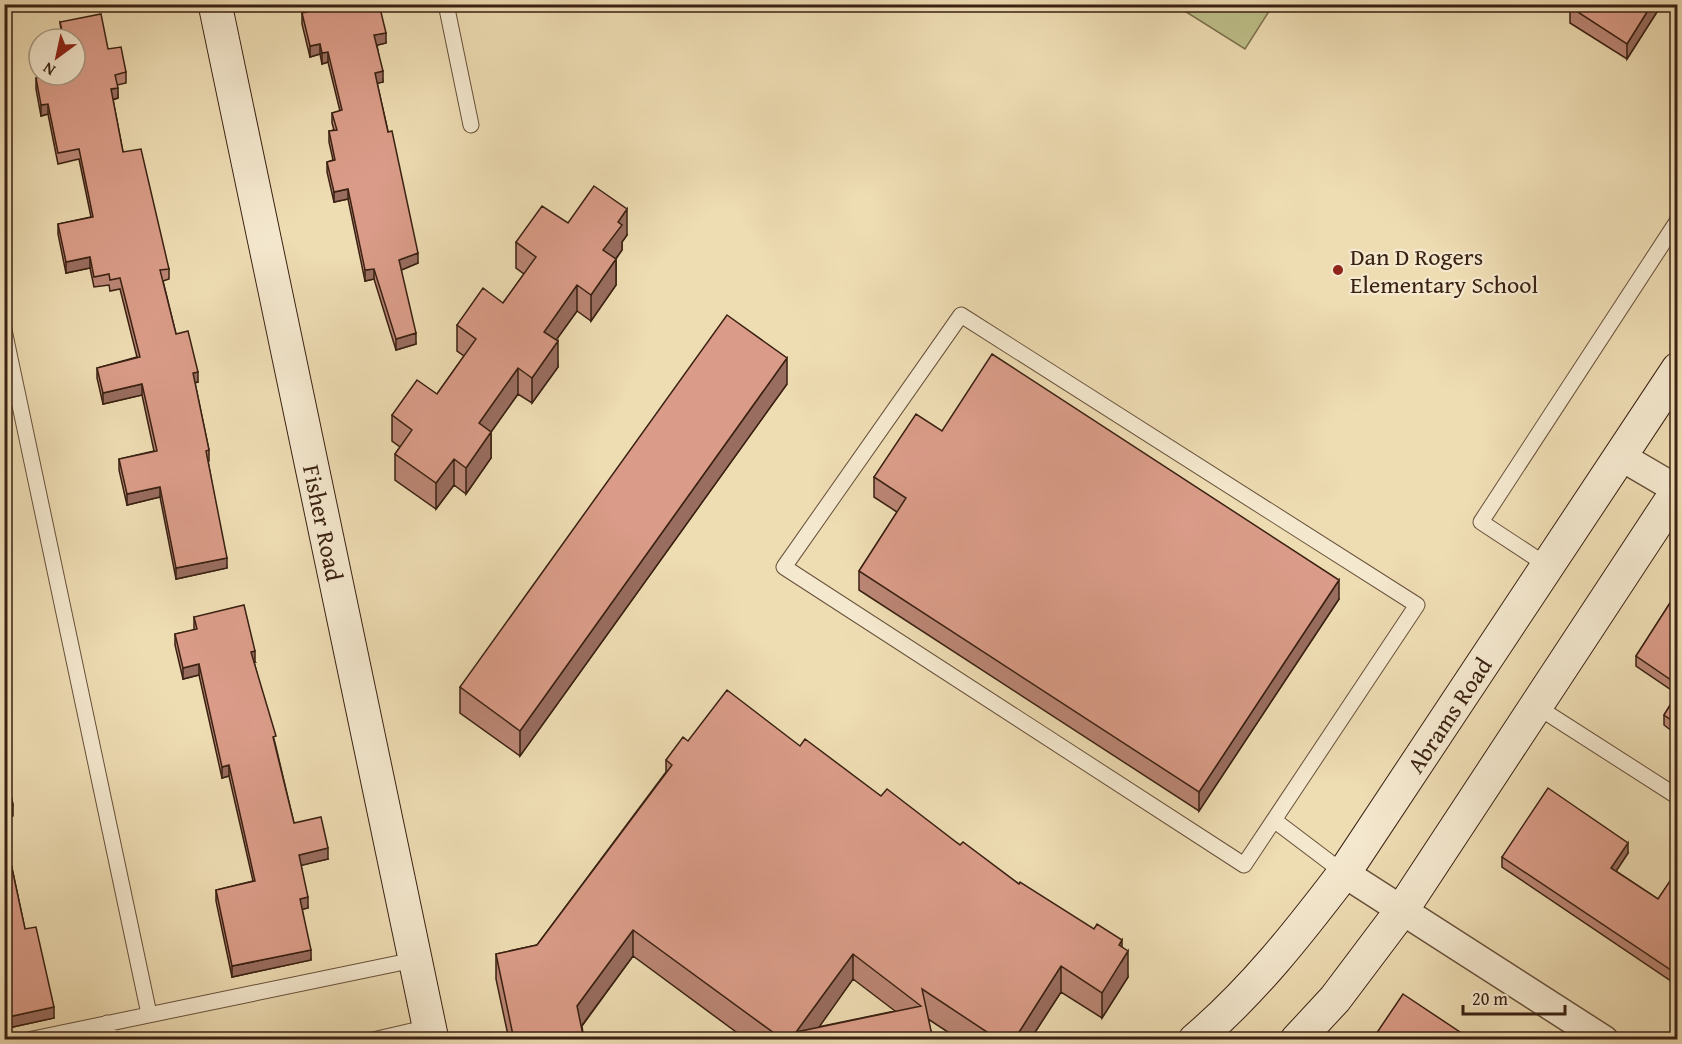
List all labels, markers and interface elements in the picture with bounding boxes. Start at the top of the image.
north arrow [27,27,87,87]
text: N [38,56,60,83]
place label: Dan D Rogers Elementary School [1350,239,1538,302]
marker: Dan D Rogers Elementary School [1331,263,1345,277]
street label: Fisher Road [294,461,353,584]
street label: Abrams Road [1398,650,1500,780]
scale bar [1463,978,1565,1016]
text: 20 m [1472,985,1508,1012]

